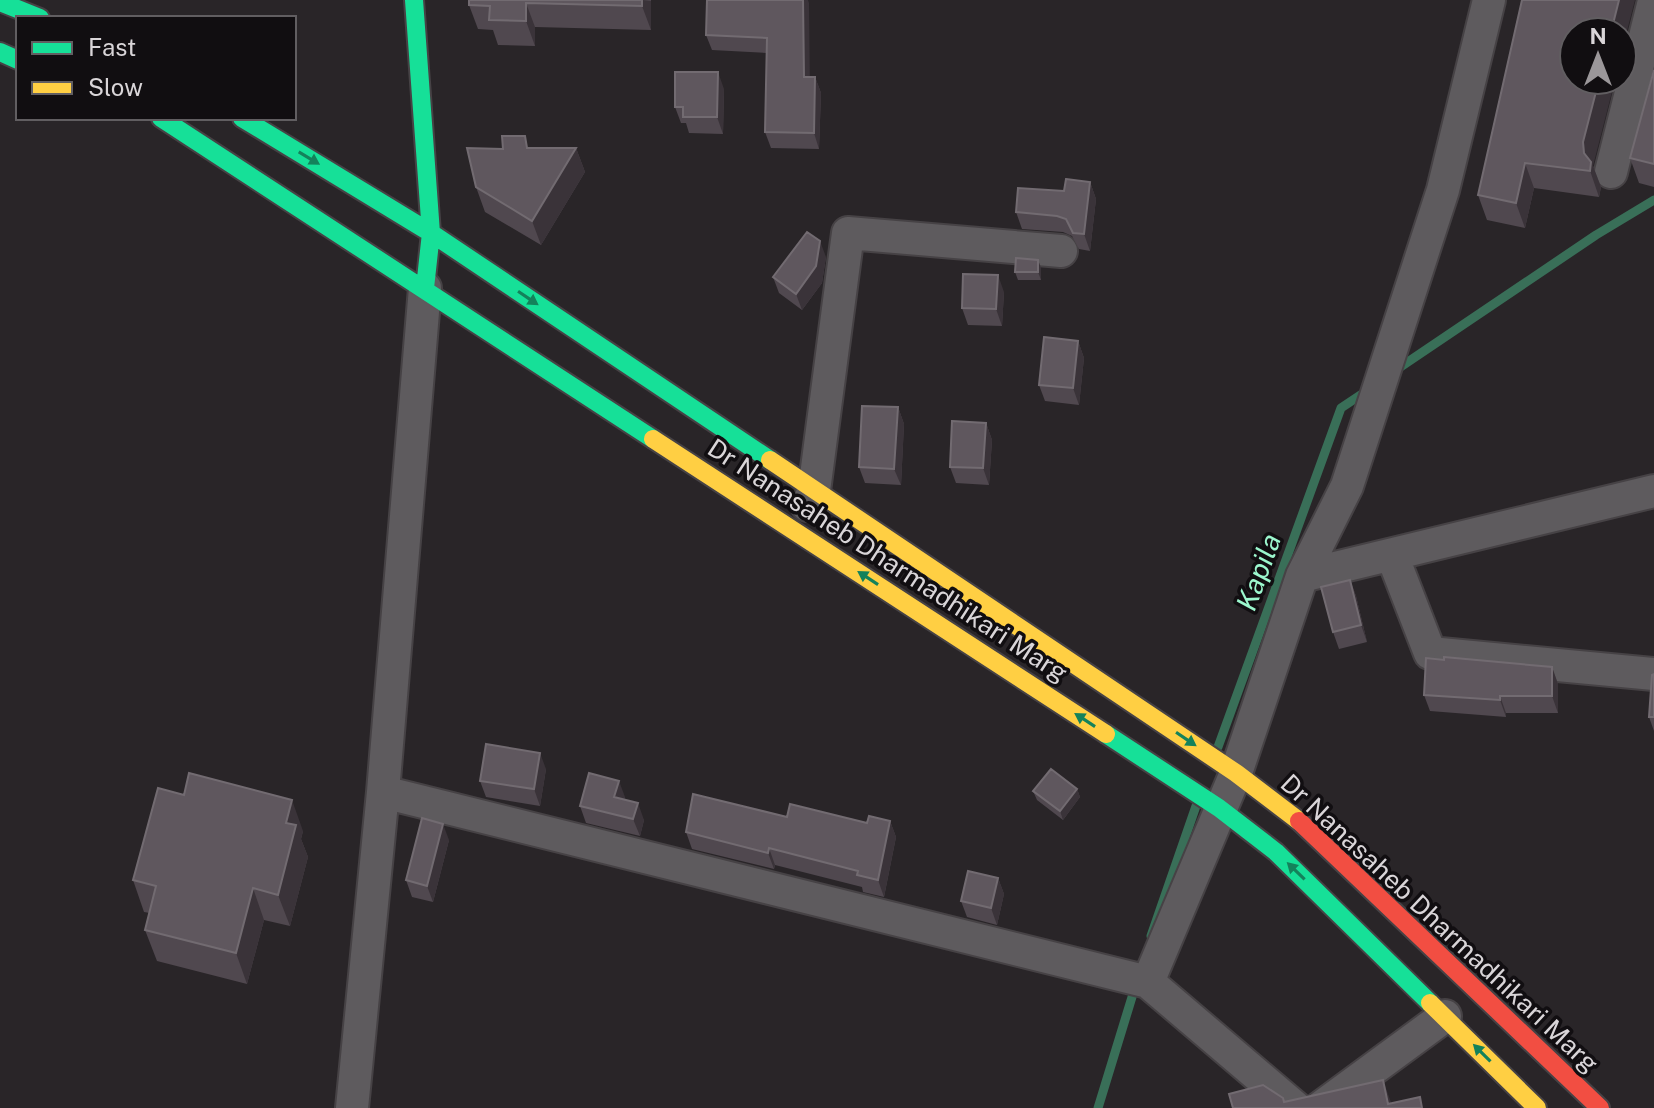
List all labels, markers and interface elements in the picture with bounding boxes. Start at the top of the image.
legend [16,16,296,120]
north arrow [1558,16,1638,96]
text: N [1589,23,1607,49]
text: Fast [88,33,136,61]
text: Slow [88,73,143,101]
one-way arrow [298,151,320,165]
one-way arrow [517,290,539,305]
street label: Dr Nanasaheb Dharmadhikari Marg [702,432,1074,688]
water label: Kapila [1229,529,1287,615]
one-way arrow [857,570,878,585]
one-way arrow [1074,714,1096,728]
one-way arrow [1175,731,1197,746]
street label: Dr Nanasaheb Dharmadhikari Marg [1275,767,1605,1079]
one-way arrow [1287,863,1306,881]
one-way arrow [1473,1044,1492,1063]

